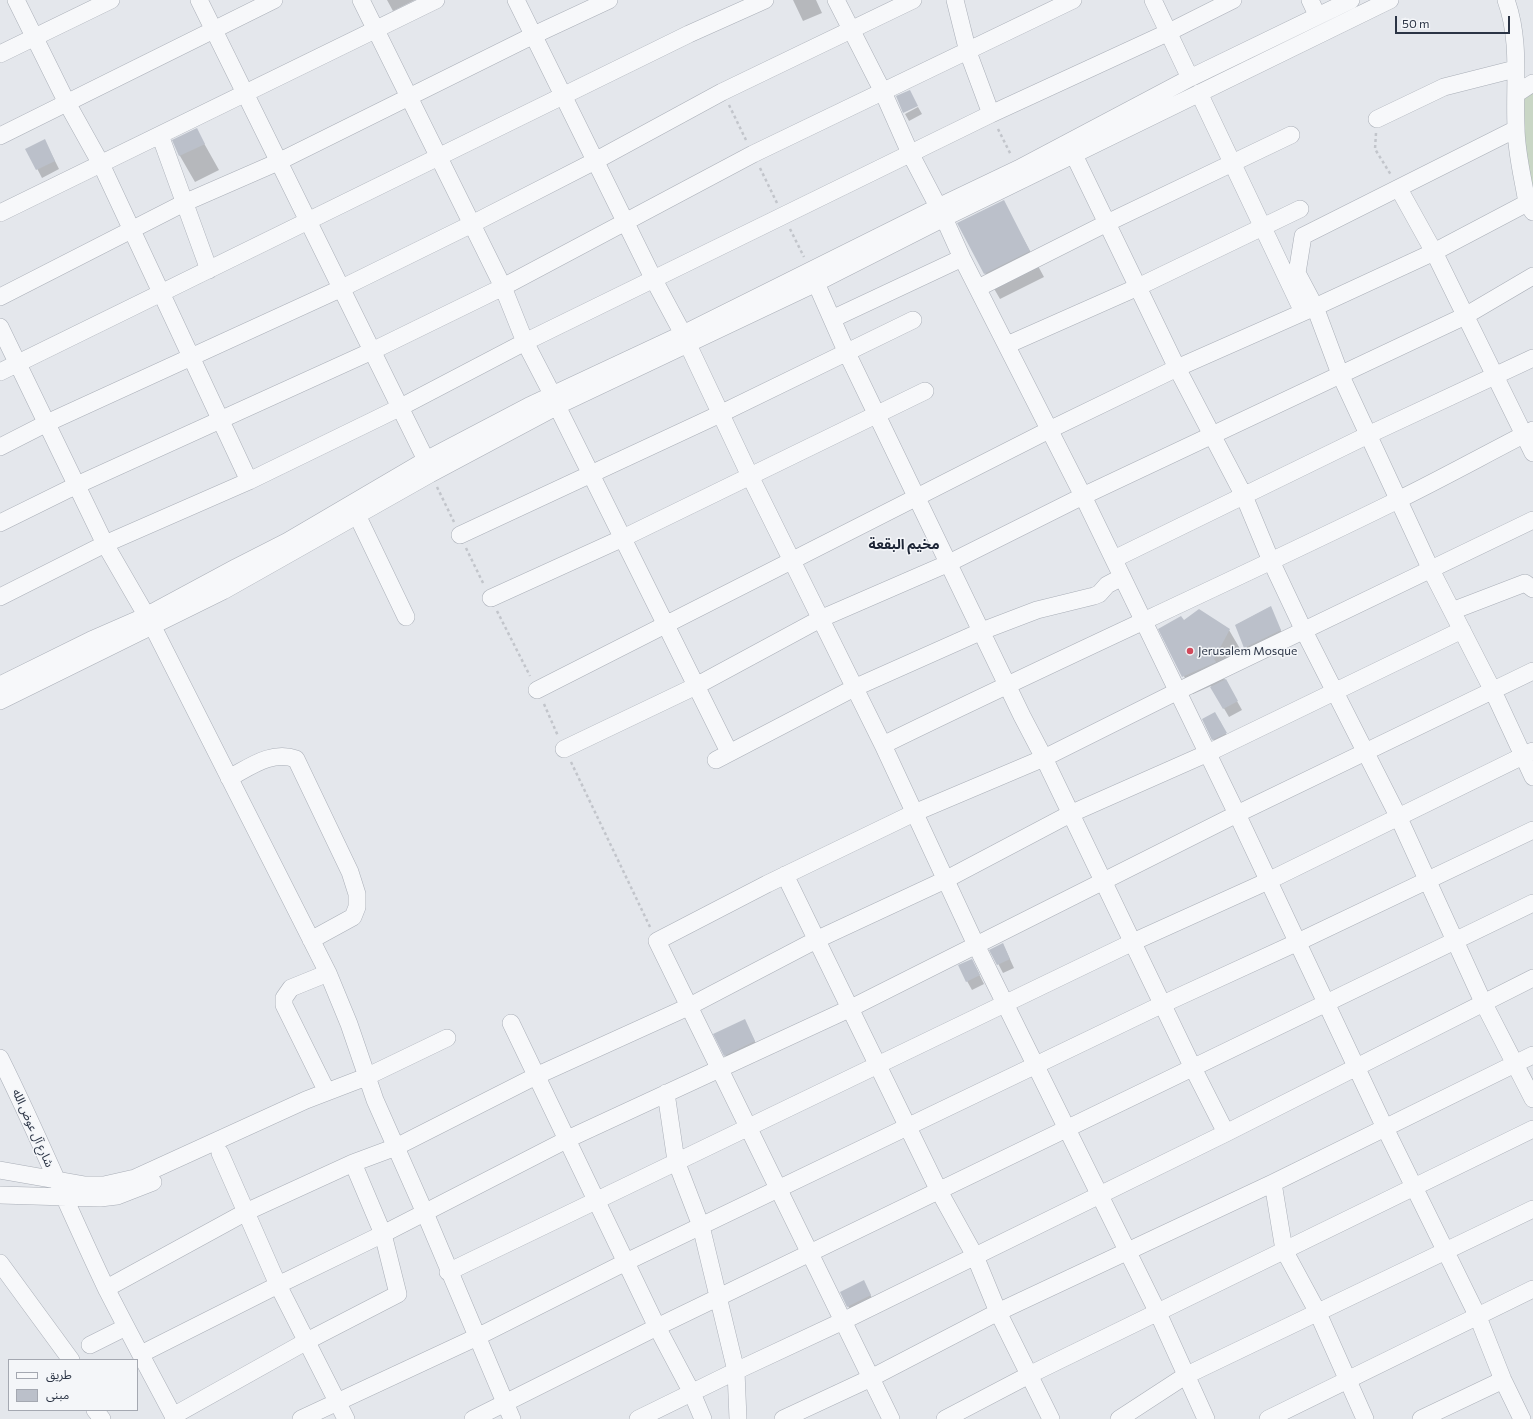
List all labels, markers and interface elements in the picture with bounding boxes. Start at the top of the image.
scale bar [1397,8,1512,34]
text: 50 m [1402,16,1430,30]
district label: مخيم البقعة [868,536,940,552]
place label: Jerusalem Mosque [1198,644,1297,658]
marker: Jerusalem Mosque [1185,646,1195,656]
street label: شارع آل عوض الله [9,1087,57,1169]
legend [8,1359,138,1411]
text: طريق [46,1367,72,1381]
text: مبنى [46,1387,69,1401]

